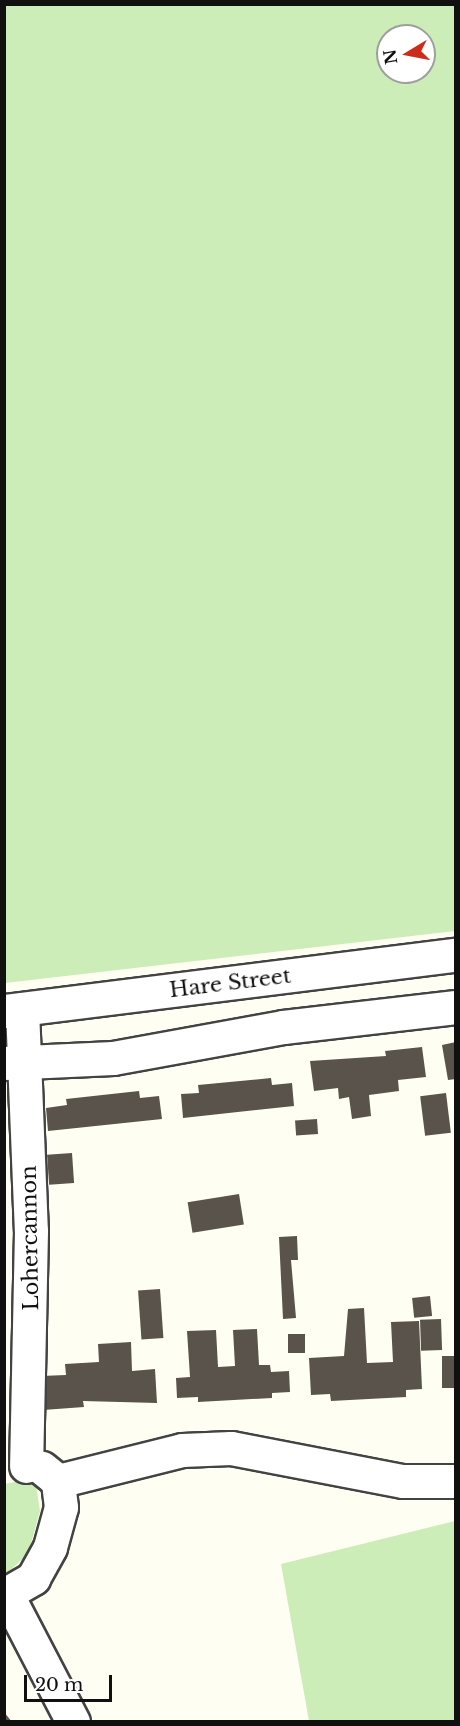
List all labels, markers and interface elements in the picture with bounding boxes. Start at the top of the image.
north arrow [376,24,436,84]
text: N [379,48,401,66]
street label: Hare Street [168,963,292,1003]
street label: Lohercannon [16,1165,44,1311]
scale bar [27,1663,116,1701]
text: 20 m [35,1674,83,1696]

